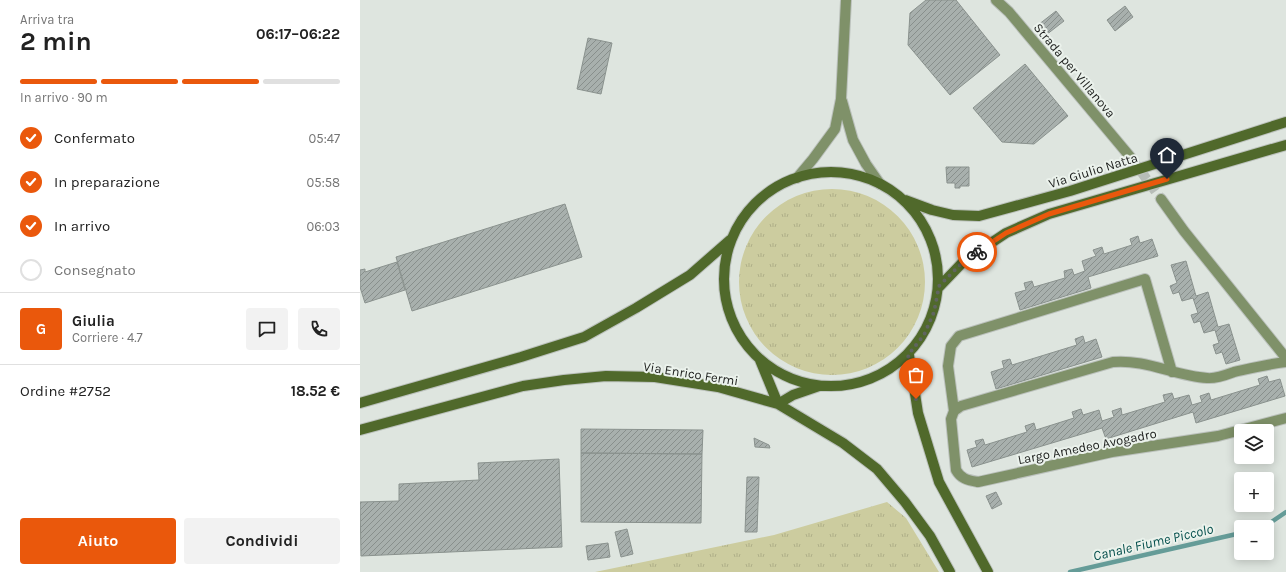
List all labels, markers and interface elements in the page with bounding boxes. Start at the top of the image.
text: Arriva tra [20,12,74,27]
street label: Strada per Villanova [1031,20,1119,121]
text: 06:17–06:22 [256,25,340,43]
text: 2 min [20,26,92,57]
text: In arrivo · 90 m [20,90,108,105]
icon: check [20,127,42,149]
text: Confermato [54,129,135,147]
text: 05:47 [309,131,340,146]
pin [1150,138,1184,179]
icon: home [1156,144,1178,166]
street label: Via Giulio Natta [1047,150,1139,191]
icon: check [20,171,42,193]
text: In preparazione [54,173,160,191]
text: 05:58 [307,175,340,190]
icon: check [20,215,42,237]
text: In arrivo [54,217,110,235]
text: 06:03 [306,219,340,234]
courier [957,232,997,272]
icon: bike [966,241,988,263]
text: Consegnato [54,261,136,279]
button: chat [246,308,288,350]
button: phone [298,308,340,350]
text: Giulia [72,312,115,330]
text: G [36,320,46,338]
text: Corriere · 4.7 [72,330,143,345]
pin [899,358,933,399]
street label: Via Enrico Fermi [642,359,739,388]
icon: bag [905,364,927,386]
text: Ordine #2752 [20,382,111,400]
text: 18.52 € [291,382,340,400]
map controls [1234,424,1274,560]
button: layers [1234,424,1274,464]
street label: Largo Amedeo Avogadro [1016,426,1158,467]
button: + [1234,472,1274,512]
button: Aiuto [20,518,176,564]
button: Condividi [184,518,340,564]
water label: Canale Fiume Piccolo [1091,520,1215,565]
button: − [1234,520,1274,560]

